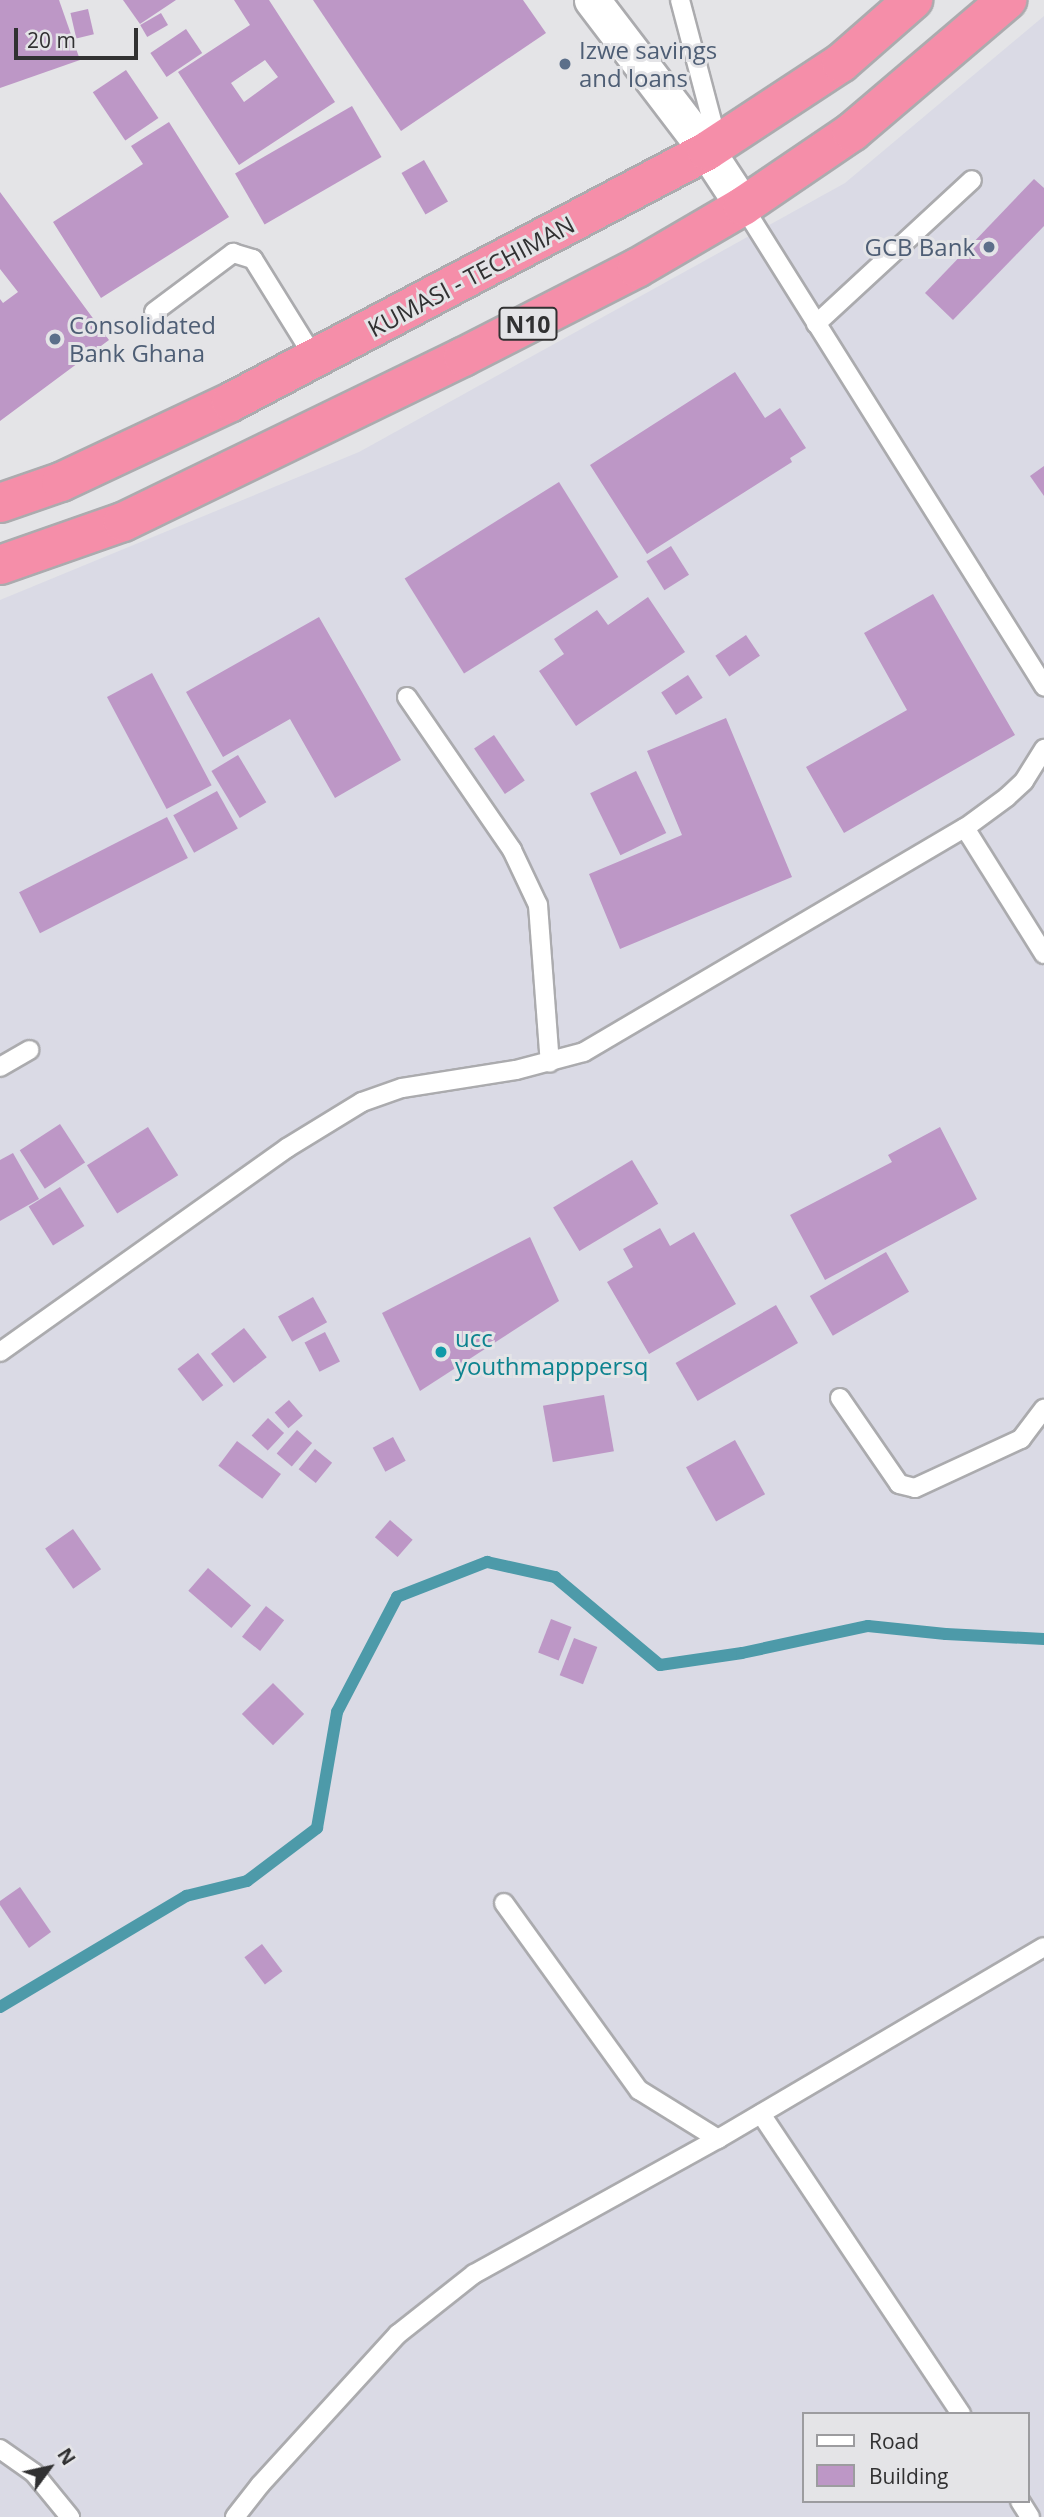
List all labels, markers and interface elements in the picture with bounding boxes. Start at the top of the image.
scale bar [18,14,142,58]
text: 20 m [27,26,76,54]
place label: Izwe savings and loans [579,36,717,92]
marker: Izwe savings and loans [557,56,573,72]
street label: KUMASI - TECHIMAN [363,209,579,343]
place label: GCB Bank [865,233,975,261]
marker: GCB Bank [981,239,997,255]
road number: N10 [498,304,558,344]
place label: Consolidated Bank Ghana [69,311,216,367]
marker: Consolidated Bank Ghana [47,331,63,347]
place label: ucc youthmapppersq [455,1324,648,1380]
marker: ucc youthmapppersq [433,1344,449,1360]
legend [802,2412,1030,2503]
text: Road [869,2427,919,2455]
north arrow [14,2433,84,2503]
text: N [51,2443,82,2470]
text: Building [869,2462,948,2490]

